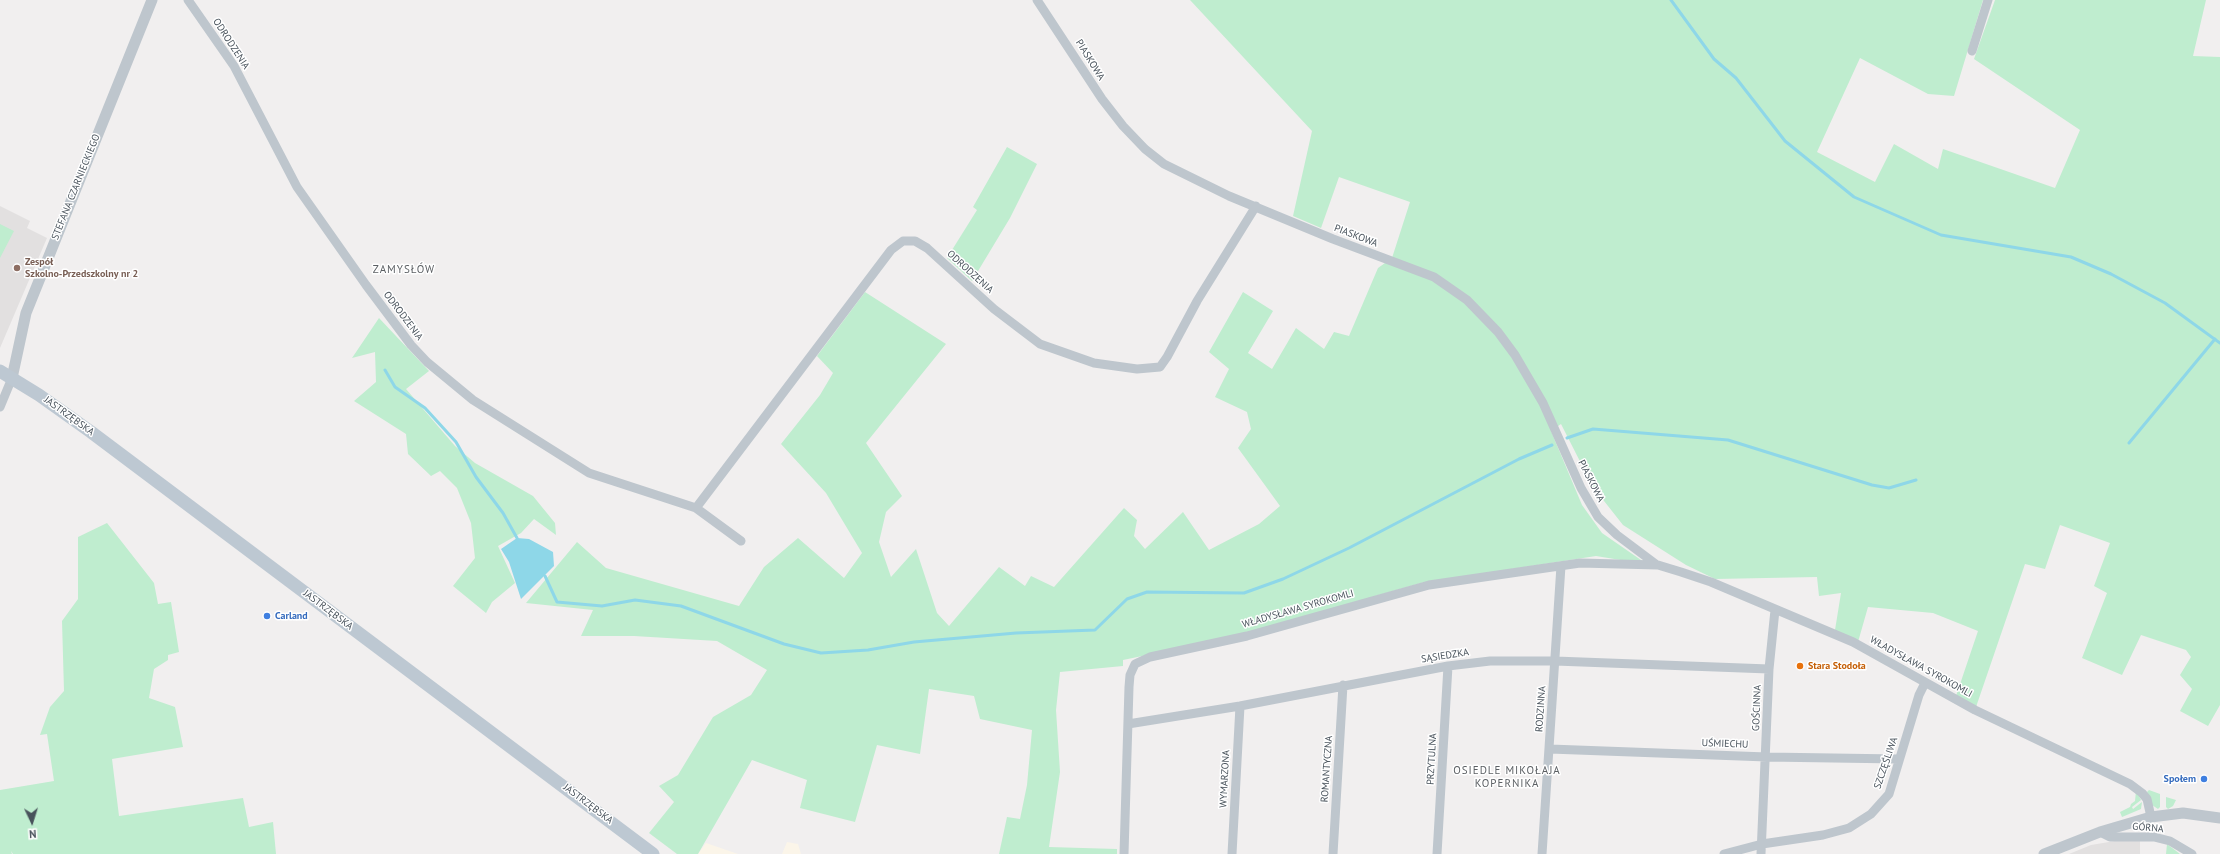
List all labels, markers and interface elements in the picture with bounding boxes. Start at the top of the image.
street label: ODRODZENIA [210,16,252,72]
street label: PIASKOWA [1073,37,1107,83]
street label: STEFANA CZARNIECKIEGO [49,132,103,242]
street label: PIASKOWA [1332,222,1380,250]
street label: ODRODZENIA [944,248,996,296]
place label: Zespół Szkolno-Przedszkolny nr 2 [25,256,138,280]
marker: Zespół Szkolno-Przedszkolny nr 2 [12,263,22,273]
district label: ZAMYSŁÓW [373,263,435,277]
street label: ODRODZENIA [381,289,425,343]
street label: JASTRZĘBSKA [42,394,96,438]
street label: PIASKOWA [1575,458,1607,504]
street label: JASTRZĘBSKA [301,587,355,633]
street label: WŁADYSŁAWA SYROKOMLI [1241,587,1355,631]
place label: Carland [275,610,308,622]
marker: Carland [262,611,272,621]
street label: WŁADYSŁAWA SYROKOMLI [1868,634,1974,700]
street label: SĄSIEDZKA [1420,646,1470,666]
place label: Stara Stodoła [1808,660,1866,672]
marker: Stara Stodoła [1795,661,1805,671]
street label: RODZINNA [1533,685,1549,733]
street label: GOŚCINNA [1750,685,1764,731]
street label: PRZYTULNA [1425,733,1439,785]
street label: ROMANTYCZNA [1319,735,1335,803]
street label: SZCZĘŚLIWA [1872,735,1900,791]
street label: UŚMIECHU [1701,737,1749,751]
street label: WYMARZONA [1217,750,1233,808]
district label: OSIEDLE MIKOŁAJA KOPERNIKA [1453,764,1561,790]
place label: Społem [2164,773,2196,785]
marker: Społem [2199,774,2209,784]
street label: JASTRZĘBSKA [561,781,615,827]
north arrow [12,802,52,842]
street label: GÓRNA [2132,821,2164,835]
text: N [29,827,37,841]

